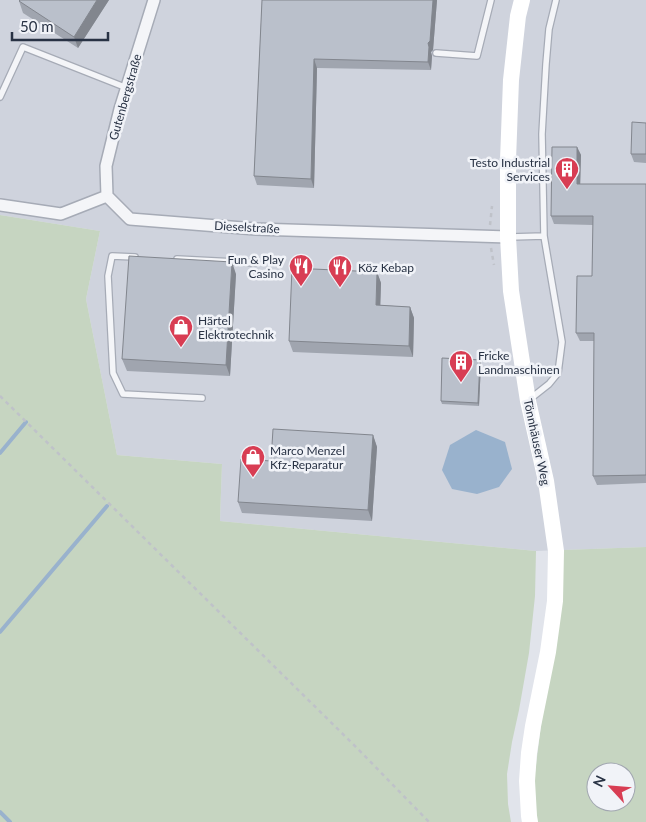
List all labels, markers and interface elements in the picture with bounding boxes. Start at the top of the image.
scale bar [12,10,109,42]
text: 50 m [20,17,54,35]
street label: Gutenbergstraße [105,52,145,142]
place label: Testo Industrial Services [470,155,550,184]
building icon: Testo Industrial Services [554,156,580,190]
street label: Dieselstraße [214,218,280,236]
place label: Fun & Play Casino [228,252,285,281]
restaurant icon: Fun & Play Casino [288,253,314,287]
restaurant icon: Köz Kebap [327,254,353,288]
place label: Köz Kebap [358,260,414,275]
place label: Härtel Elektrotechnik [198,313,275,342]
shop icon: Härtel Elektrotechnik [168,314,194,348]
place label: Fricke Landmaschinen [478,348,560,377]
building icon: Fricke Landmaschinen [448,349,474,383]
street label: Tönnhäuser Weg [520,397,554,487]
place label: Marco Menzel Kfz-Reparatur [270,443,345,472]
shop icon: Marco Menzel Kfz-Reparatur [240,444,266,478]
north arrow [586,762,636,812]
text: N [589,773,609,790]

